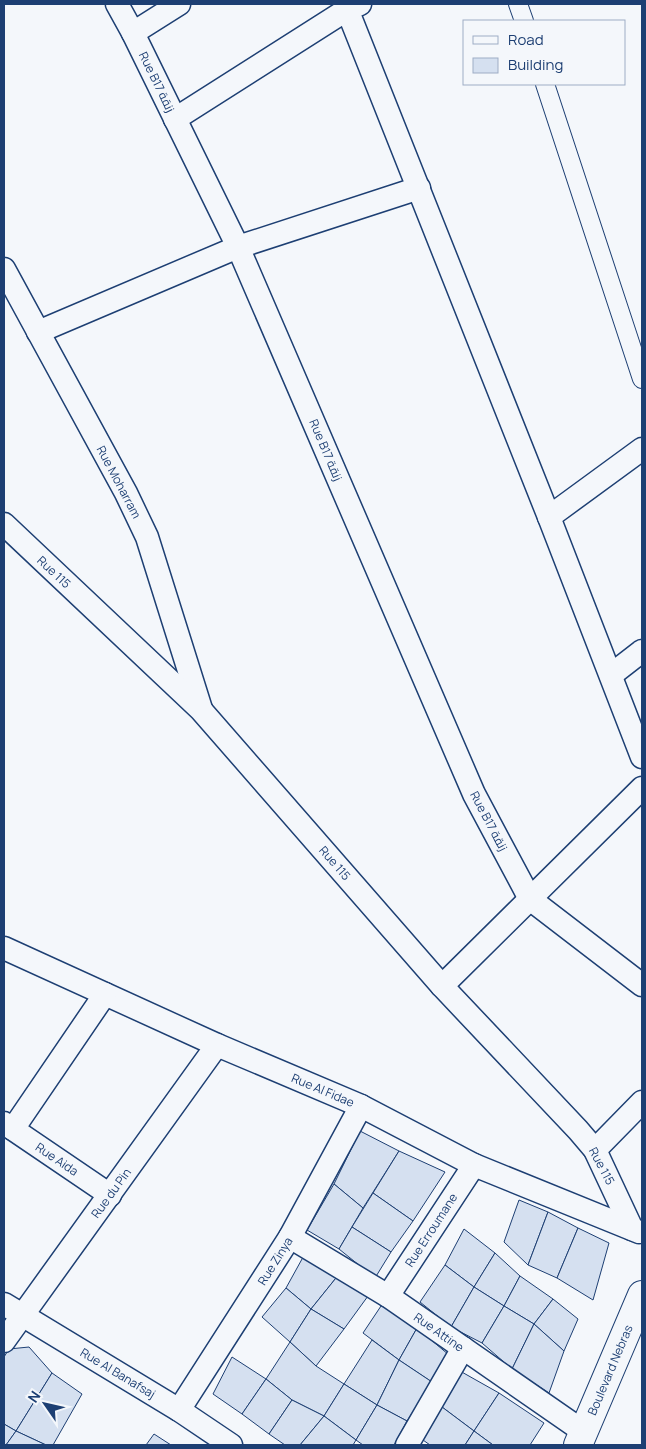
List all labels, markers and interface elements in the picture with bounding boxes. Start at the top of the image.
legend [463,20,626,85]
text: Road [508,29,544,50]
street label: Rue B17 زنقة [135,49,179,115]
text: Building [508,54,563,75]
street label: Rue B17 زنقة [305,417,347,483]
street label: Rue Moharram [93,443,145,521]
street label: Rue 115 [33,552,75,592]
street label: Rue B17 زنقة [466,788,512,854]
street label: Rue 115 [315,842,355,884]
street label: Rue Al Fidae [289,1069,357,1111]
street label: Rue Aida [32,1138,82,1180]
street label: Rue 115 [585,1144,619,1188]
street label: Rue du Pin [87,1165,135,1221]
street label: Rue Erroumane [401,1190,461,1270]
street label: Rue Zinya [254,1234,296,1288]
street label: Rue Attine [411,1309,467,1355]
street label: Boulevard Nebras [583,1322,637,1418]
street label: Rue Al Banafsaj [77,1344,159,1402]
north arrow [20,1379,70,1429]
text: N [23,1387,44,1406]

